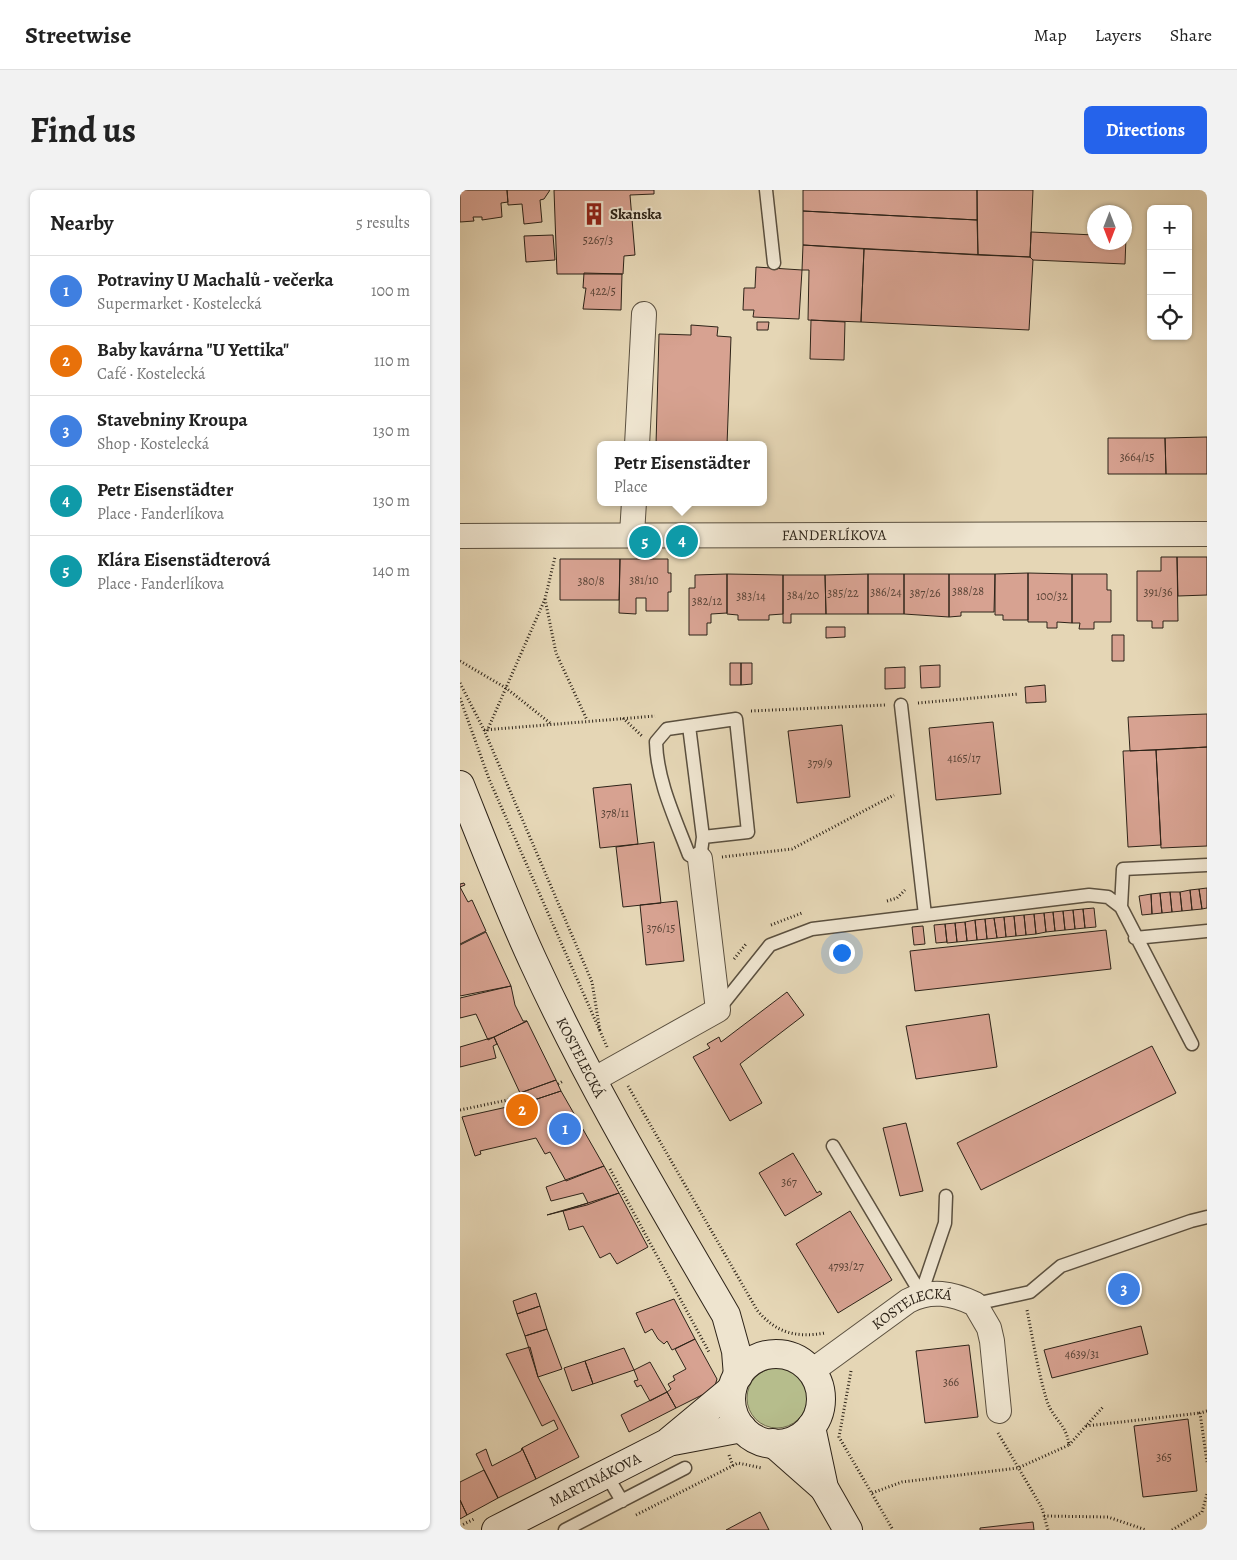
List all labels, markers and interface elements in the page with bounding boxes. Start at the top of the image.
text: Streetwise [25,19,131,51]
text: Map [1034,23,1067,47]
text: Layers [1095,23,1142,47]
text: Share [1170,23,1212,47]
text: Find us [30,106,136,154]
button: Directions [1084,106,1207,154]
building icon: Skanska [581,201,607,227]
place label: Skanska [610,204,663,224]
north arrow [1087,205,1132,250]
map controls [1147,205,1192,340]
button: + [1147,205,1192,250]
text: Nearby [50,209,113,237]
text: 5 results [356,212,410,234]
house number: 5267/3 [583,232,613,248]
button: − [1147,250,1192,295]
text: Potraviny U Machalů - večerka [97,267,334,293]
text: 1 [63,280,69,302]
text: 100 m [371,280,410,302]
house number: 422/5 [590,283,616,299]
text: Supermarket · Kostelecká [97,293,262,315]
button: locate [1147,295,1192,340]
text: Baby kavárna "U Yettika" [97,337,289,363]
text: 2 [62,350,70,372]
text: 110 m [374,350,410,372]
text: Café · Kostelecká [97,363,206,385]
text: Stavebniny Kroupa [97,407,248,433]
text: 3 [63,420,69,442]
text: 130 m [373,420,410,442]
text: Shop · Kostelecká [97,433,209,455]
popup [597,441,767,506]
house number: 3664/15 [1120,449,1154,465]
text: Petr Eisenstädter [614,450,750,476]
text: Place [614,476,648,498]
text: Petr Eisenstädter [97,477,233,503]
text: 4 [62,490,70,512]
text: 130 m [373,490,410,512]
text: Place · Fanderlíkova [97,503,224,525]
pin: 4 [666,522,698,560]
pin: 5 [629,523,661,561]
street label: FANDERLÍKOVA [782,525,887,545]
text: Klára Eisenstädterová [97,547,271,573]
text: 5 [63,560,69,582]
text: 140 m [372,560,410,582]
house number: 381/10 [629,572,659,588]
text: Place · Fanderlíkova [97,573,224,595]
house number: 380/8 [578,573,605,589]
house number: 388/28 [952,583,984,599]
house number: 386/24 [870,584,902,600]
house number: 391/36 [1143,584,1173,600]
house number: 385/22 [827,585,859,601]
house number: 387/26 [909,585,941,601]
house number: 384/20 [787,587,819,603]
house number: 383/14 [736,588,766,604]
house number: 100/32 [1036,588,1068,604]
house number: 382/12 [692,593,722,609]
house number: 4165/17 [947,750,982,766]
house number: 379/9 [808,755,832,771]
house number: 378/11 [601,805,629,821]
house number: 376/15 [647,920,675,936]
your location [829,940,855,966]
street label: KOSTELECKÁ [551,1014,610,1101]
pin: 2 [506,1091,538,1129]
pin: 1 [549,1110,581,1148]
house number: 367 [781,1174,798,1190]
house number: 4793/27 [828,1258,865,1274]
pin: 3 [1108,1270,1140,1308]
street label: KOSTELECKÁ [868,1284,954,1334]
house number: 4639/31 [1065,1346,1099,1362]
house number: 366 [943,1374,959,1390]
street label: MARTINÁKOVA [546,1448,644,1511]
house number: 365 [1156,1449,1172,1465]

